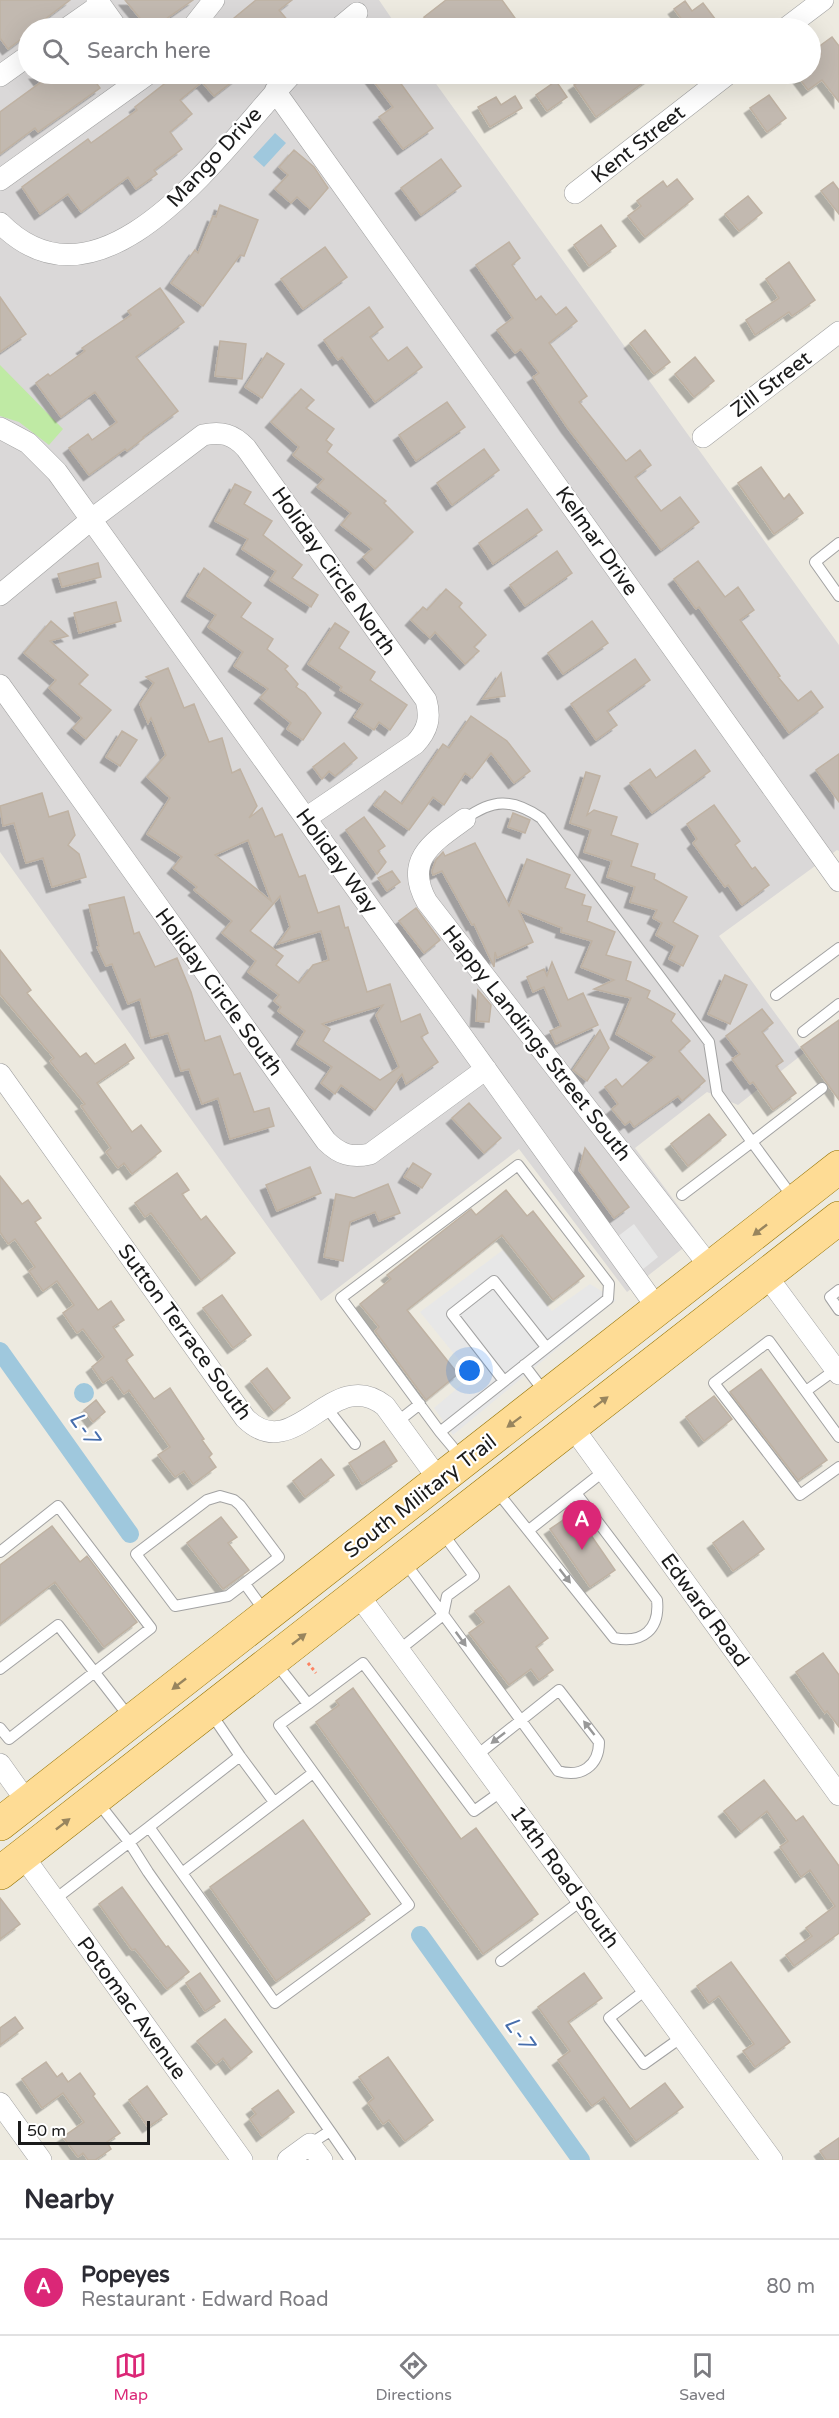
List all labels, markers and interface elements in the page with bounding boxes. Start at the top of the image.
search box [18,18,821,84]
icon: search [39,35,72,68]
text: Search here [87,38,211,64]
street label: Kent Street [586,100,690,189]
street label: Mango Drive [162,102,267,213]
street label: Zill Street [726,346,817,423]
street label: Holiday Circle North [266,482,401,660]
street label: Kelmar Drive [550,482,643,601]
street label: Holiday Way [290,804,383,919]
street label: Holiday Circle South [149,904,288,1081]
street label: Happy Landings Street South [437,920,636,1166]
one-way arrow [752,1223,768,1236]
street label: Sutton Terrace South [112,1239,257,1425]
your location [455,1356,484,1385]
one-way arrow [593,1396,609,1409]
water label: L-7 [63,1407,107,1453]
one-way arrow [507,1416,523,1428]
street label: South Military Trail [339,1429,502,1564]
pin: A [562,1500,602,1550]
street label: Edward Road [655,1549,754,1672]
one-way arrow [558,1568,571,1583]
one-way arrow [455,1631,467,1647]
one-way arrow [290,1633,306,1645]
one-way arrow [171,1678,186,1690]
one-way arrow [582,1720,595,1736]
one-way arrow [491,1732,506,1744]
street label: 14th Road South [504,1801,625,1953]
one-way arrow [55,1819,70,1831]
street label: Potomac Avenue [72,1932,192,2085]
water label: L-7 [498,2012,542,2058]
scale bar [18,2118,150,2146]
text: 50 m [27,2121,66,2141]
text: Nearby [24,2184,114,2215]
text: Popeyes [81,2262,170,2288]
text: A [36,2275,51,2299]
text: 80 m [766,2275,815,2299]
text: Restaurant · Edward Road [81,2288,329,2312]
tab: Map [114,2349,148,2405]
tab: Directions [375,2349,452,2405]
tab: Saved [679,2349,725,2405]

